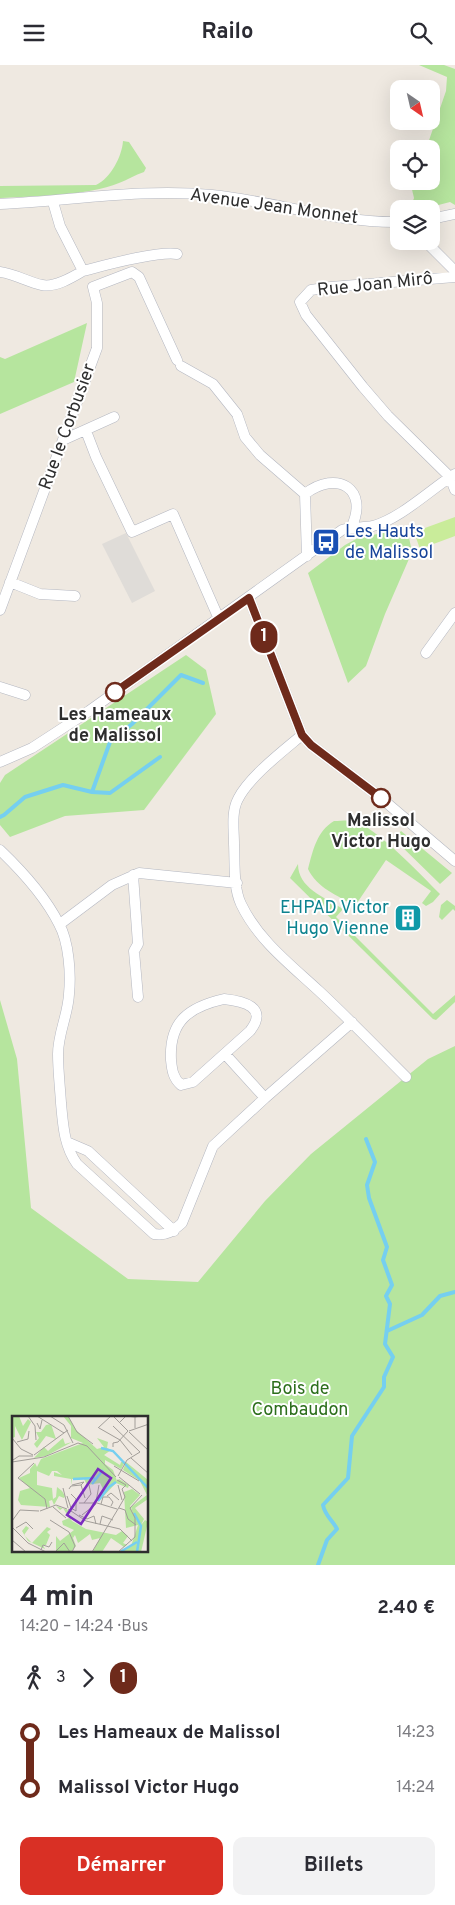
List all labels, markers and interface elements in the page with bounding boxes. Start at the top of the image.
icon: menu [20,19,48,47]
text: Railo [202,19,253,46]
icon: search [407,19,435,47]
north arrow [390,80,440,130]
map controls [390,80,440,250]
button: locate [390,140,440,190]
street label: Avenue Jean Monnet [189,184,359,230]
button: layers [390,200,440,250]
street label: Rue Joan Mirô [316,268,434,302]
street label: Rue le Corbusier [34,361,102,493]
place label: Les Hauts de Malissol [345,521,433,565]
bus stop icon: Les Hauts de Malissol [311,527,341,557]
line badge: 1 [248,621,280,653]
text: 1 [260,625,268,648]
marker: Les Hameaux de Malissol [105,682,125,702]
place label: Les Hameaux de Malissol [58,704,172,748]
marker: Malissol Victor Hugo [371,788,391,808]
place label: Malissol Victor Hugo [331,810,431,854]
place label: EHPAD Victor Hugo Vienne [280,897,389,941]
building icon: EHPAD Victor Hugo Vienne [393,903,423,933]
park label: Bois de Combaudon [251,1378,349,1422]
inset map [12,1416,149,1553]
text: 4 min [20,1580,94,1616]
text: 2.40 € [377,1596,435,1620]
text: 14:20 – 14:24 · Bus [20,1617,148,1637]
icon: walk [20,1664,48,1692]
icon: forward [74,1664,102,1692]
text: 1 [120,1666,127,1689]
text: 3 [56,1668,66,1688]
text: Les Hameaux de Malissol [58,1721,281,1745]
text: 14:23 [396,1723,435,1743]
text: Malissol Victor Hugo [58,1776,239,1800]
text: 14:24 [396,1778,435,1798]
button: Démarrer [20,1837,223,1895]
button: Billets [233,1837,435,1895]

